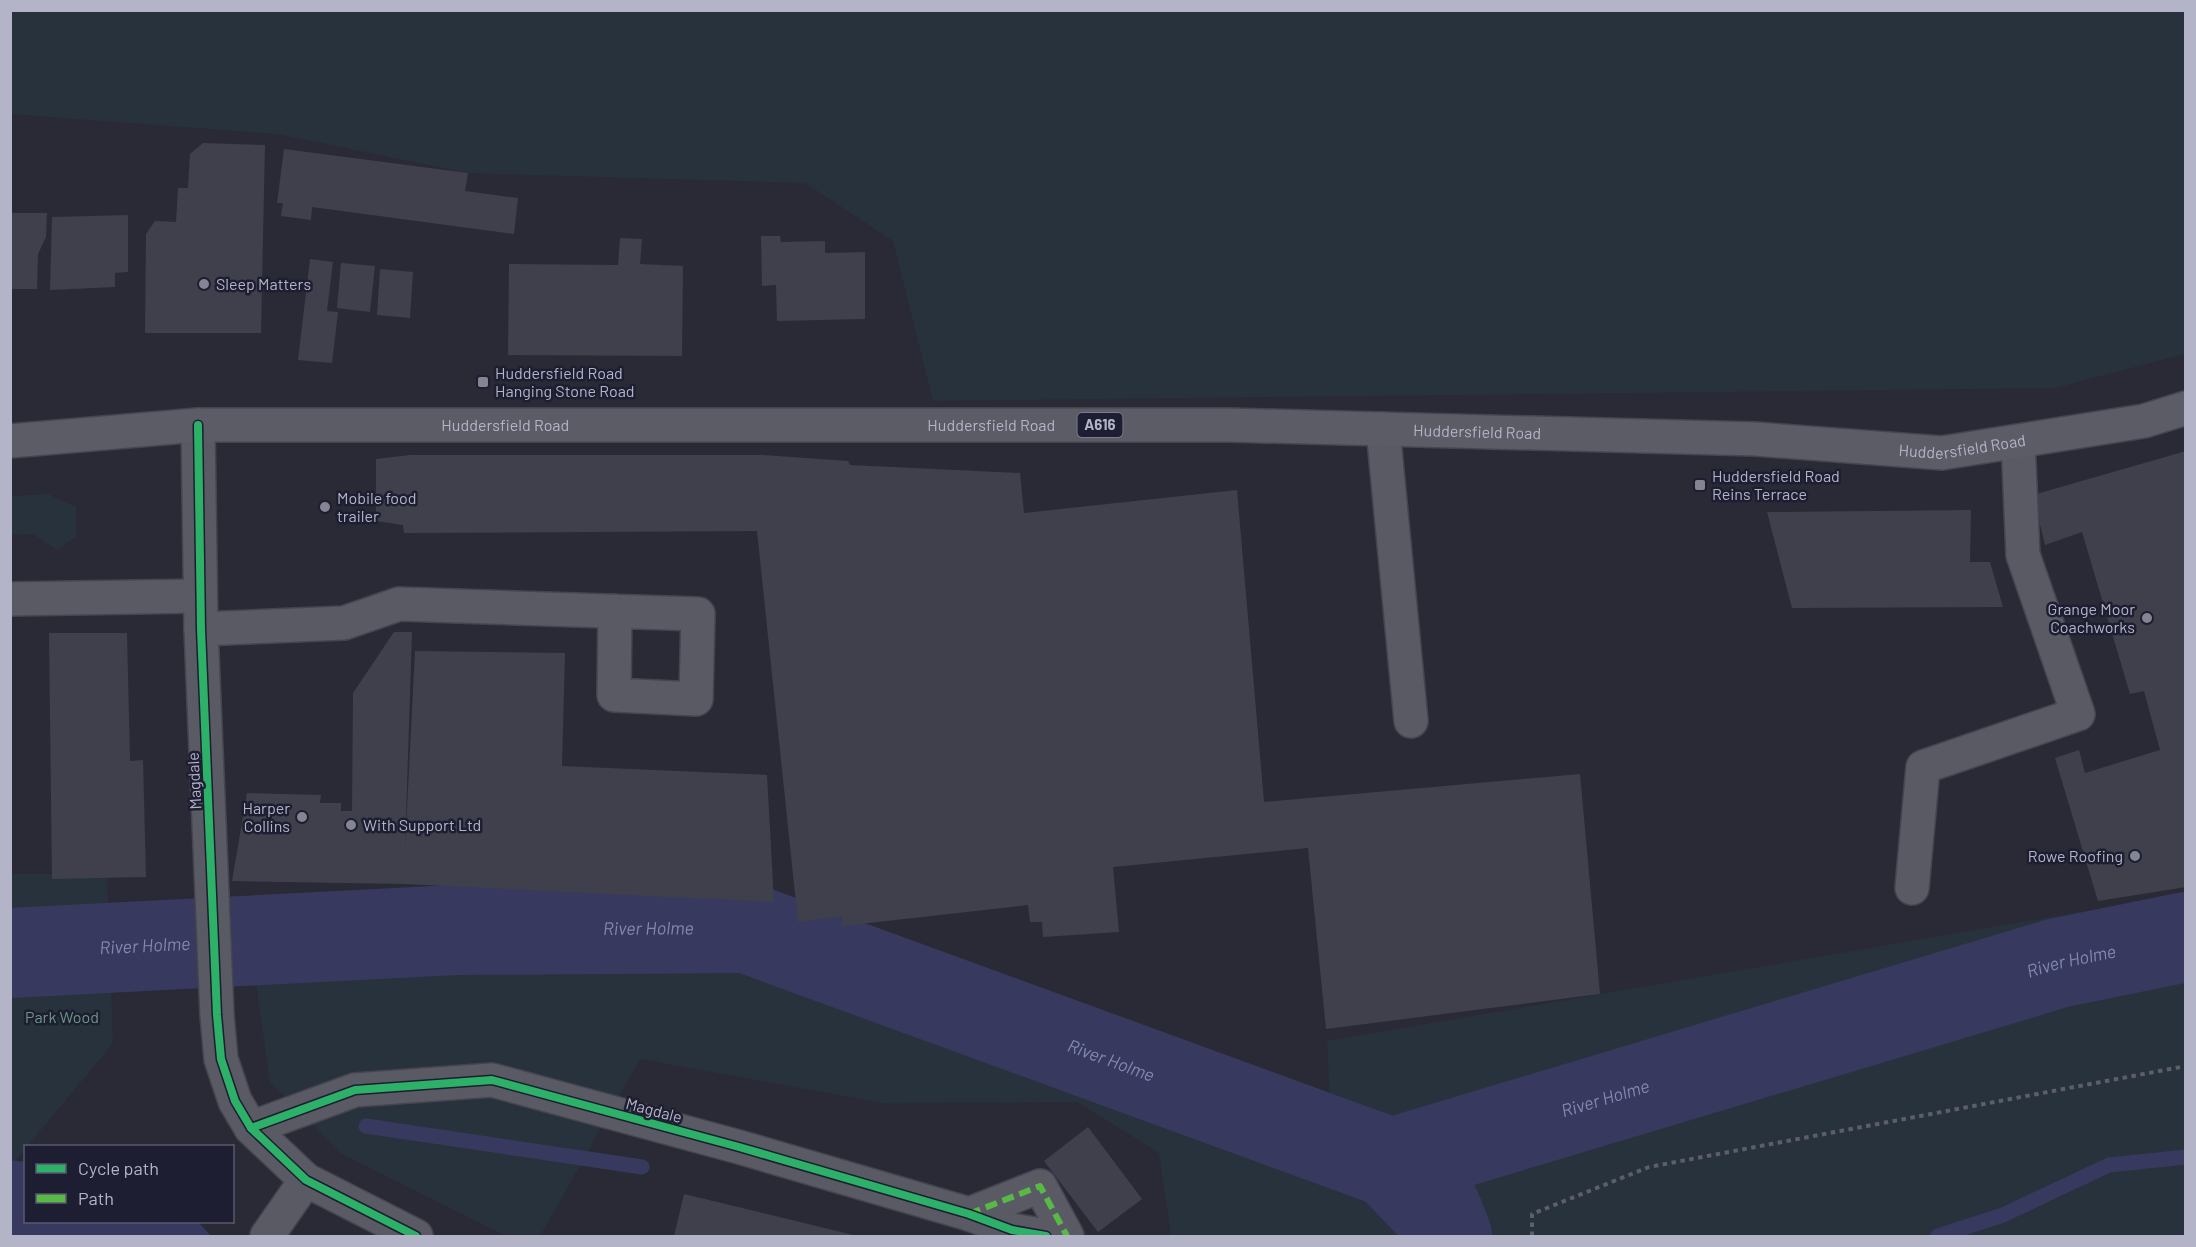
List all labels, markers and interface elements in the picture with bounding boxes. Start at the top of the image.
place label: Sleep Matters [216,274,311,293]
marker: Sleep Matters [197,277,211,291]
place label: Huddersfield Road Hanging Stone Road [495,363,635,400]
marker: Huddersfield Road Hanging Stone Road [476,375,490,389]
road number: A616 [1078,413,1122,437]
street label: Huddersfield Road [441,415,569,434]
street label: Huddersfield Road [927,415,1055,434]
street label: Huddersfield Road [1413,420,1541,442]
street label: Huddersfield Road [1898,430,2027,462]
place label: Huddersfield Road Reins Terrace [1712,466,1840,503]
marker: Huddersfield Road Reins Terrace [1693,478,1707,492]
place label: Mobile food trailer [337,488,417,525]
marker: Mobile food trailer [318,500,332,514]
place label: Grange Moor Coachworks [2048,599,2135,636]
marker: Grange Moor Coachworks [2140,611,2154,625]
street label: Magdale [183,752,204,810]
place label: Harper Collins [242,798,290,835]
marker: Harper Collins [295,810,309,824]
place label: With Support Ltd [363,815,481,834]
marker: With Support Ltd [344,818,358,832]
place label: Rowe Roofing [2028,846,2123,865]
marker: Rowe Roofing [2128,849,2142,863]
water label: River Holme [603,916,694,939]
water label: River Holme [99,932,191,958]
water label: River Holme [2024,939,2118,982]
park label: Park Wood [25,1007,99,1026]
water label: River Holme [1065,1034,1158,1086]
water label: River Holme [1558,1074,1652,1121]
street label: Magdale [624,1093,684,1126]
legend [24,1145,234,1223]
text: Cycle path [78,1157,159,1179]
text: Path [78,1187,114,1209]

